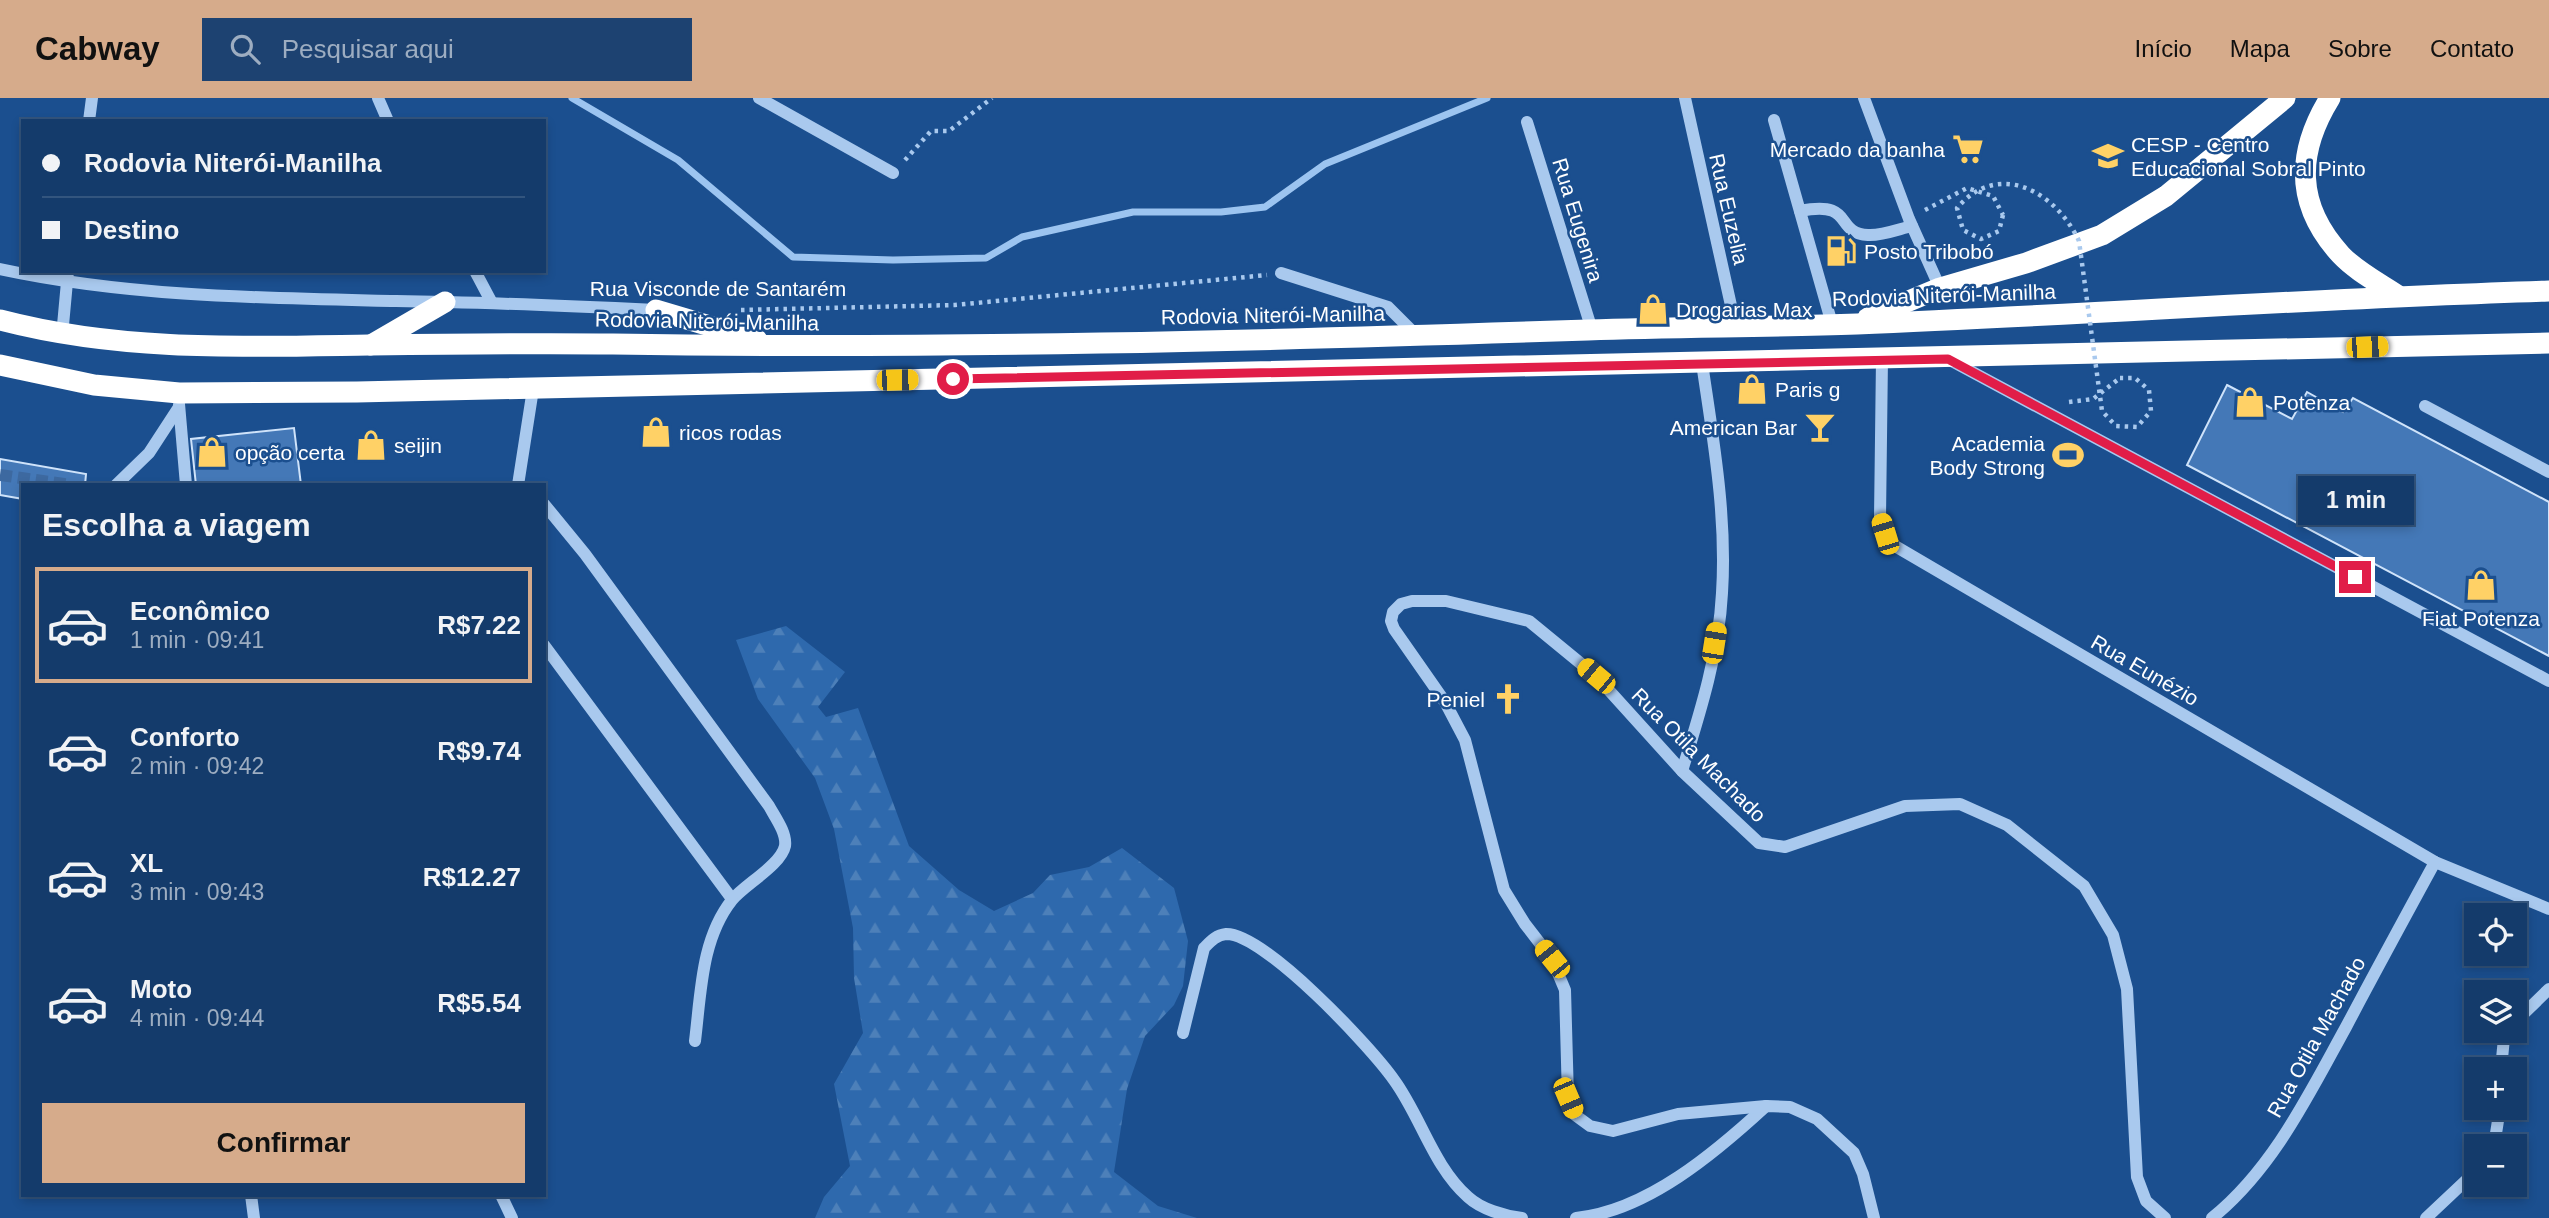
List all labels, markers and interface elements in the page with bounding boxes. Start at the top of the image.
search box [202,18,692,81]
text: Cabway [35,30,160,67]
icon: search [226,30,264,68]
text: Pesquisar aqui [282,34,454,64]
text: Início [2134,35,2192,62]
text: Mapa [2230,35,2290,62]
text: Sobre [2328,35,2392,62]
text: Contato [2430,35,2514,62]
supermarket icon: Mercado da banha [1951,132,1985,166]
place label: CESP - Centro Educacional Sobral Pinto [2131,133,2366,180]
place label: Mercado da banha [1770,138,1945,161]
school or university icon: CESP - Centro Educacional Sobral Pinto [2091,139,2125,173]
text: Rodovia Niterói-Manilha [84,148,382,178]
street label: Rua Euzelia [1705,151,1753,267]
street label: Rua Eugenira [1548,155,1608,285]
text: Destino [84,215,179,245]
fuel station icon: Posto Tribobó [1824,234,1858,268]
place label: Posto Tribobó [1864,240,1994,263]
street label: Rua Visconde de Santarém [590,277,846,300]
street label: Rodovia Niterói-Manilha [1832,280,2057,310]
shop icon: Drogarias Max [1636,292,1670,326]
place label: Drogarias Max [1676,298,1813,321]
street label: Rodovia Niterói-Manilha [1161,302,1386,328]
street label: Rodovia Niterói-Manilha [595,308,820,334]
car [2346,336,2389,358]
route start [937,363,969,395]
car [876,369,919,391]
shop icon: Paris g [1735,372,1769,406]
place label: Paris g [1775,378,1840,401]
shop icon: Potenza [2233,385,2267,419]
place label: Potenza [2273,391,2350,414]
bar icon: American Bar [1803,410,1837,444]
shop icon: ricos rodas [639,415,673,449]
place label: American Bar [1670,416,1797,439]
place label: ricos rodas [679,421,782,444]
shop icon: seijin [354,428,388,462]
place label: Academia Body Strong [1929,432,2045,479]
place label: seijin [394,434,442,457]
shop icon: opção certa [195,435,229,469]
sports icon: Academia Body Strong [2051,438,2085,472]
place label: opção certa [235,441,345,464]
callout: 1 min [2297,476,2413,524]
text: 1 min [2326,487,2386,513]
text: Escolha a viagem [42,507,311,543]
car [1869,511,1902,557]
route end [2339,561,2371,593]
shop icon: Fiat Potenza [2464,568,2498,602]
icon: car [46,594,109,657]
text: Econômico [130,596,270,626]
place label: Fiat Potenza [2422,607,2540,630]
text: R$7.22 [437,610,521,640]
car [1701,621,1728,665]
text: 1 min · 09:41 [130,627,264,653]
street label: Rua Eunézio [2087,630,2203,710]
car [1574,654,1619,698]
church icon: Peniel [1491,682,1525,716]
street label: Rua Otila Machado [1627,683,1771,827]
place label: Peniel [1427,688,1485,711]
icon: car [46,720,109,783]
text: Conforto [130,722,240,752]
text: R$9.74 [437,736,521,766]
text: 2 min · 09:42 [130,753,264,779]
icon: car [46,846,109,909]
text: XL [130,848,163,878]
text: R$12.27 [423,862,521,892]
text: 3 min · 09:43 [130,879,264,905]
map controls [2464,903,2527,1197]
button: locate [2464,903,2527,966]
car [1531,936,1574,982]
street label: Rua Otila Machado [2262,953,2370,1121]
icon: car [46,972,109,1035]
text: Moto [130,974,192,1004]
button: layers [2464,980,2527,1043]
text: R$5.54 [437,988,521,1018]
text: 4 min · 09:44 [130,1005,264,1031]
button: + [2464,1057,2527,1120]
car [1551,1075,1586,1121]
button: Confirmar [42,1103,525,1183]
button: − [2464,1134,2527,1197]

